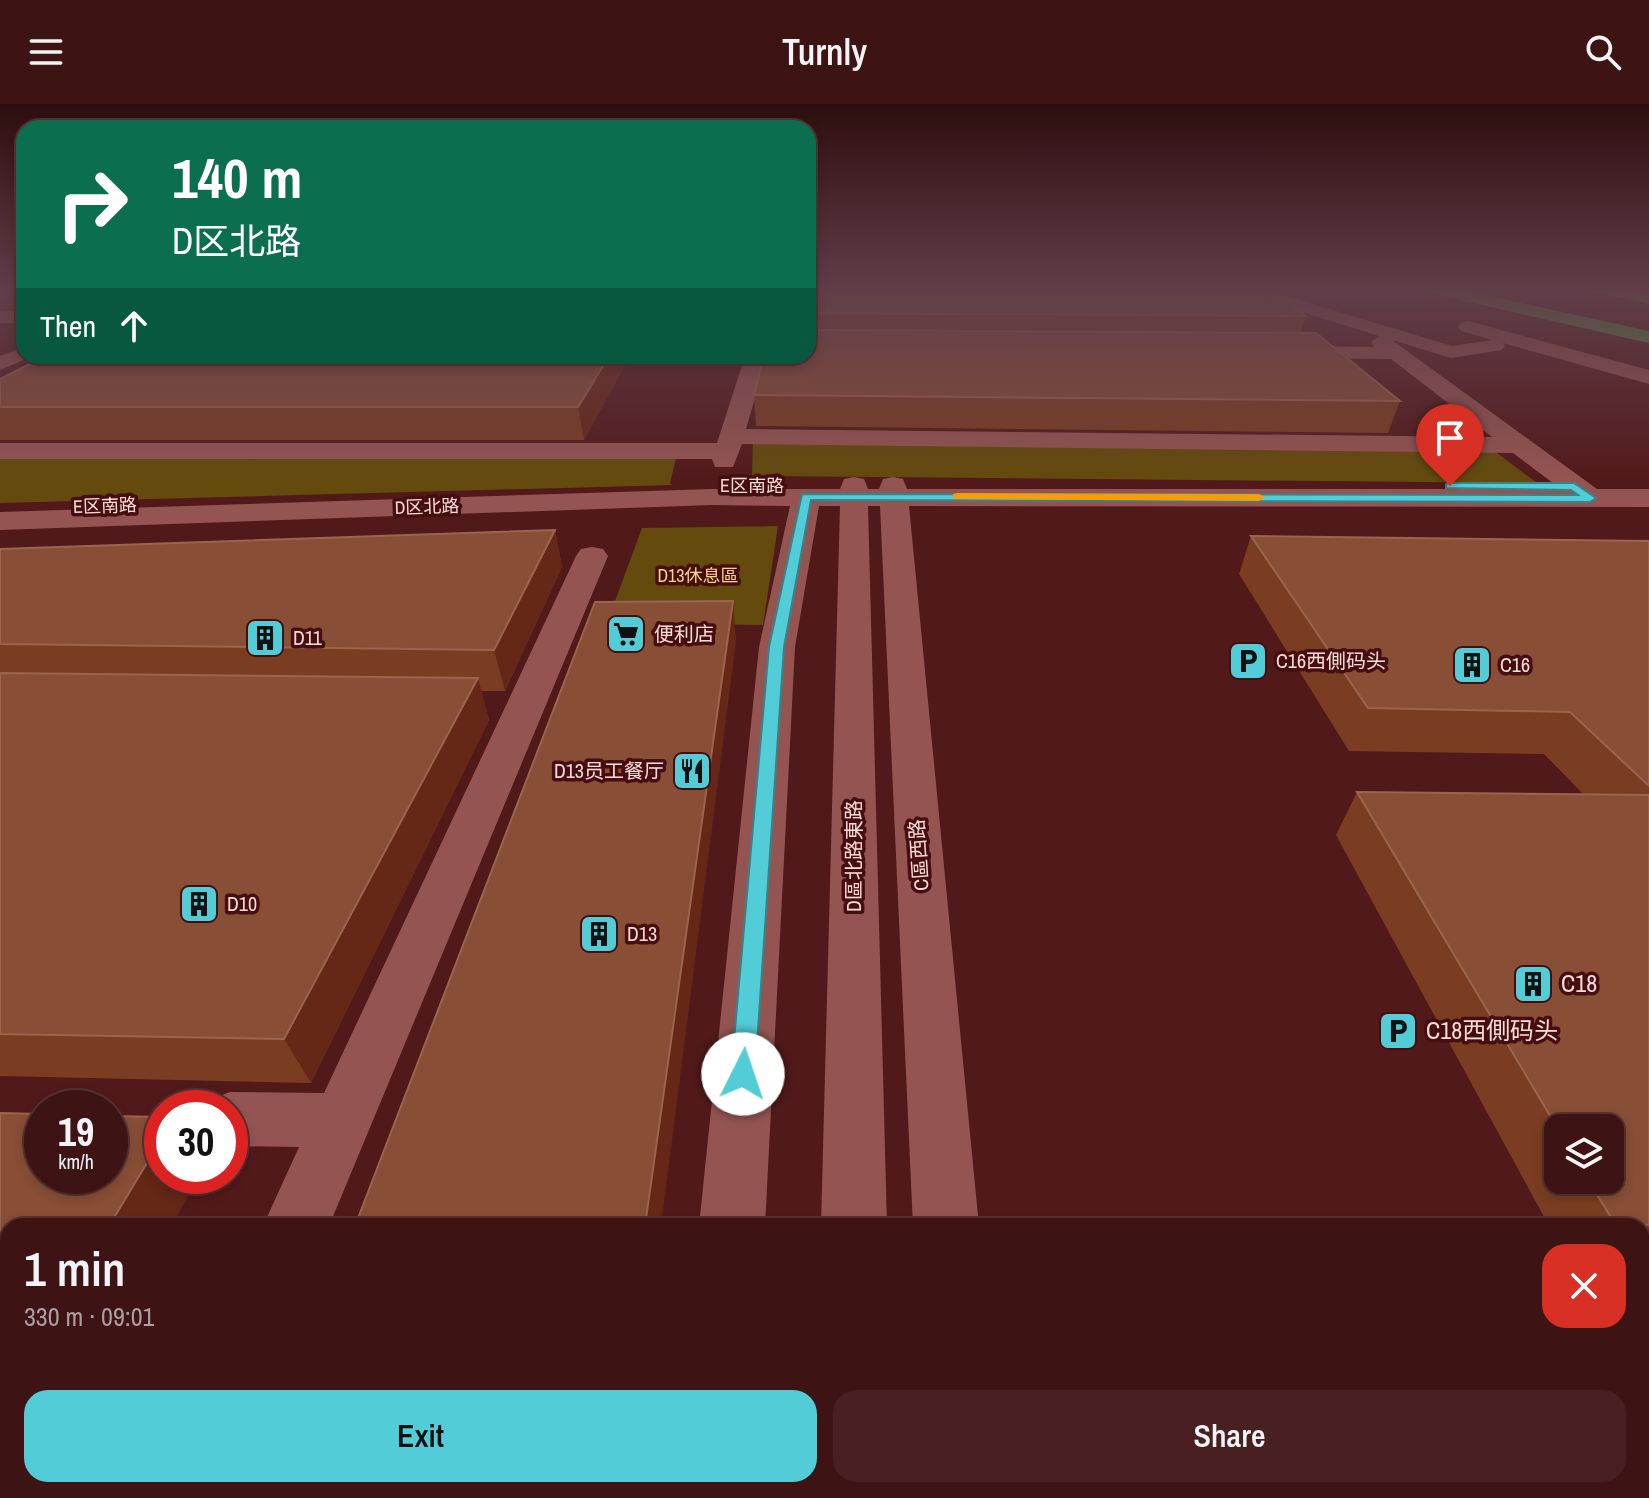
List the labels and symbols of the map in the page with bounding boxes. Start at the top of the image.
pin [1416,404,1484,486]
street label: E区南路 [720,473,784,498]
street label: E区南路 [73,492,137,519]
street label: D区北路 [394,493,460,520]
park label: D13休息區 [657,563,739,588]
supermarket icon: 便利店 [605,613,647,655]
building icon: D11 [244,617,286,659]
place label: 便利店 [654,620,714,647]
place label: D11 [293,624,322,651]
parking icon: C16西側码头 [1227,640,1269,682]
building icon: C16 [1451,644,1493,686]
place label: C16西側码头 [1276,647,1386,674]
place label: C16 [1500,651,1530,678]
restaurant icon: D13员工餐厅 [671,750,713,792]
place label: D13员工餐厅 [554,757,664,784]
street label: D區北路東路 [840,800,867,912]
street label: C區西路 [903,818,934,892]
building icon: D10 [178,883,220,925]
place label: D10 [227,890,257,917]
building icon: D13 [578,913,620,955]
place label: D13 [627,920,657,947]
building icon: C18 [1512,963,1554,1005]
place label: C18 [1561,967,1597,999]
parking icon: C18西側码头 [1377,1010,1419,1052]
place label: C18西側码头 [1426,1014,1558,1046]
position arrow [701,1032,785,1116]
speed limit sign: 30 [144,1090,248,1194]

